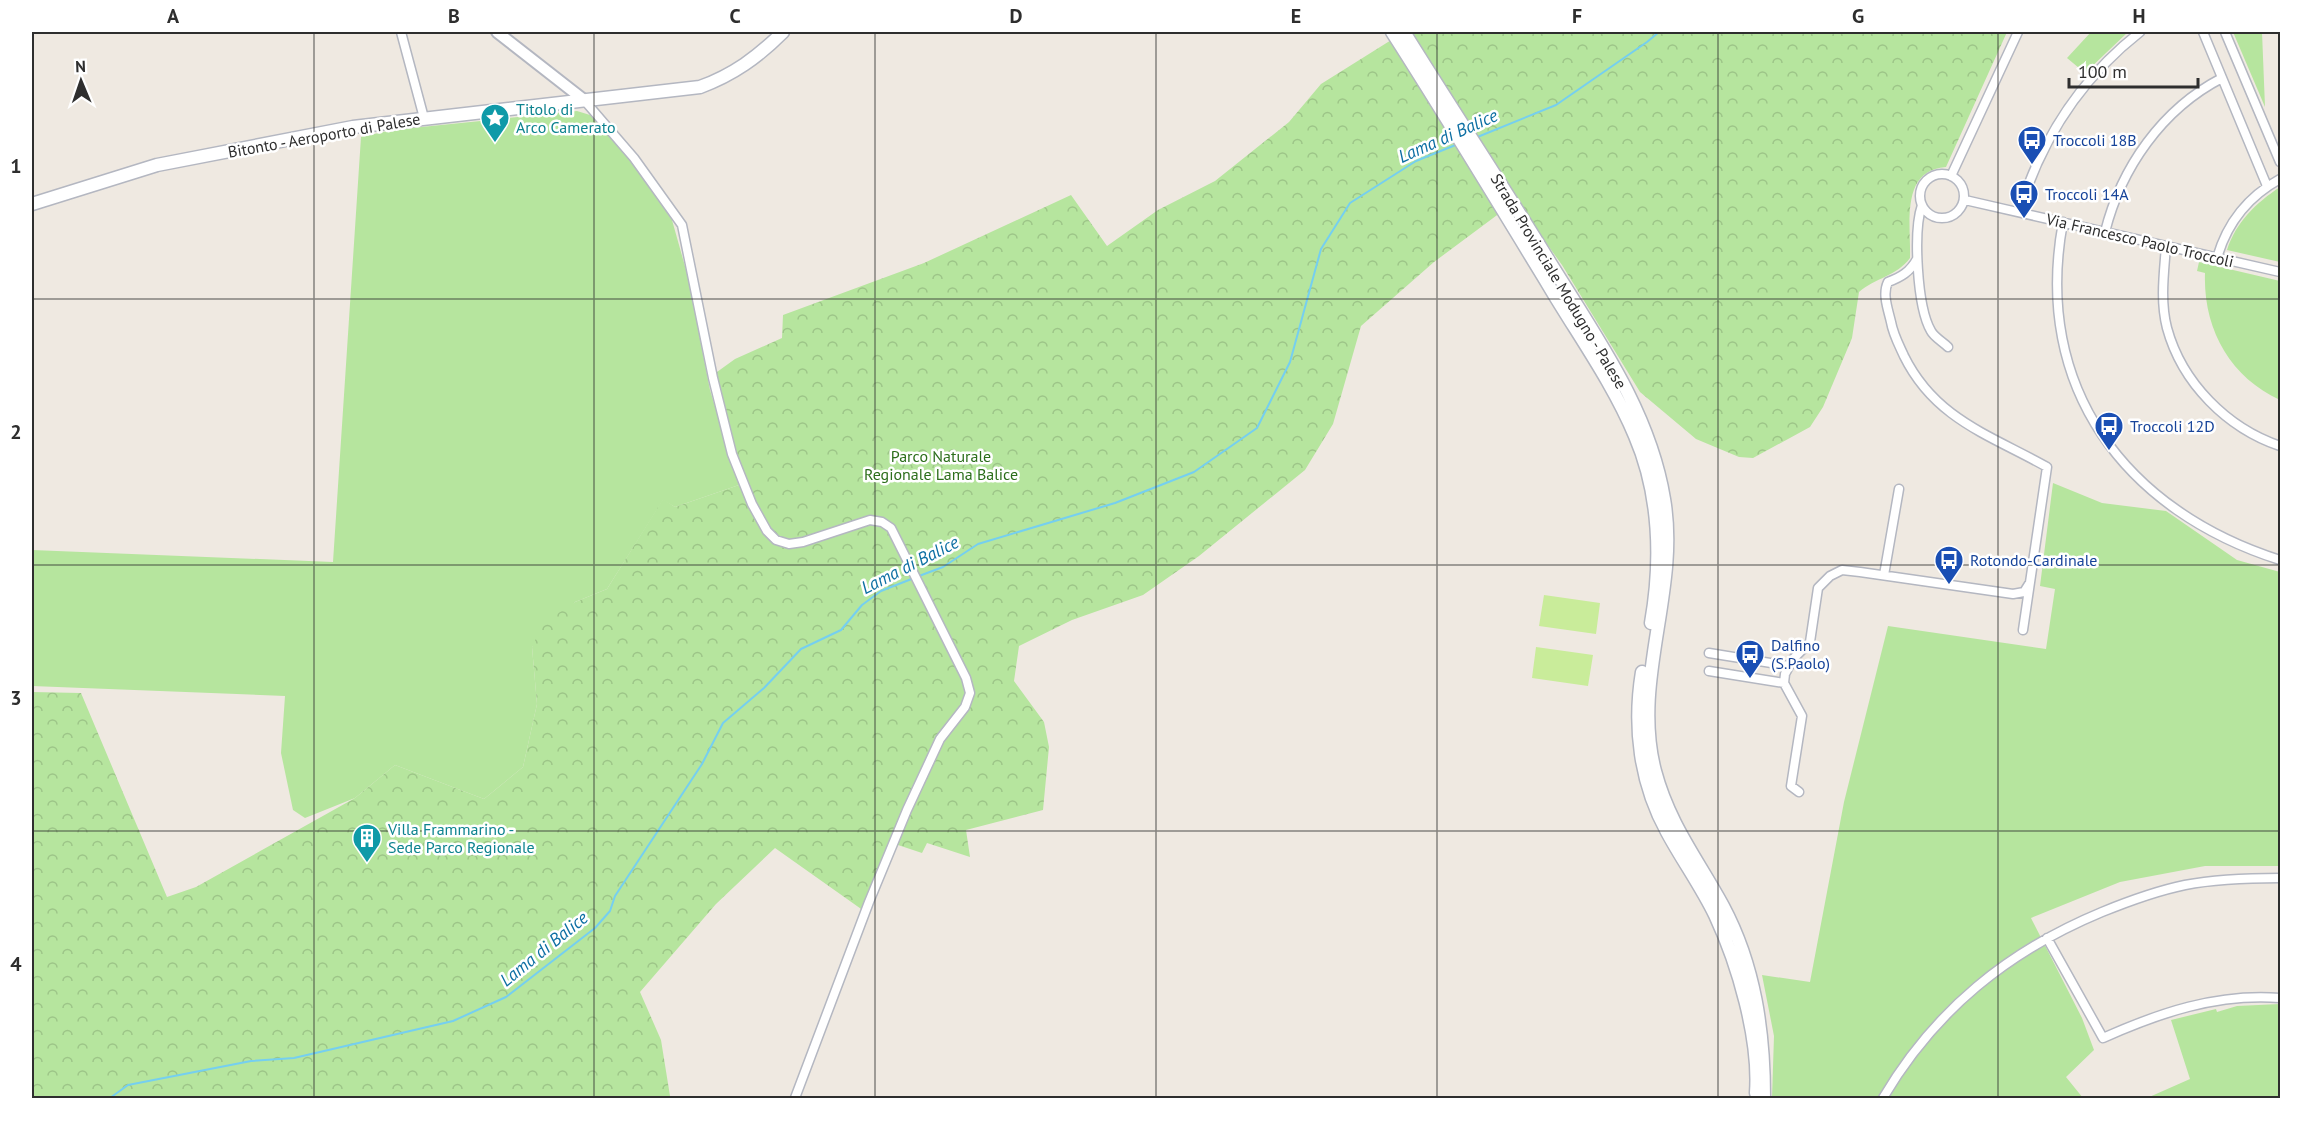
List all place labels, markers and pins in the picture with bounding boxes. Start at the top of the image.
place label: Titolo di Arco Camerato [516,99,616,137]
place icon: Titolo di Arco Camerato [479,102,511,144]
bus stop icon: Troccoli 18B [2016,124,2048,166]
place label: Troccoli 18B [2053,130,2137,150]
bus stop icon: Troccoli 14A [2008,178,2040,220]
place label: Troccoli 14A [2045,184,2129,204]
bus stop icon: Troccoli 12D [2093,410,2125,452]
place label: Troccoli 12D [2130,416,2215,436]
bus stop icon: Rotondo-Cardinale [1933,544,1965,586]
place label: Rotondo-Cardinale [1970,550,2097,570]
place label: Dalfino (S.Paolo) [1771,635,1830,673]
bus stop icon: Dalfino (S.Paolo) [1734,638,1766,680]
place label: Villa Frammarino - Sede Parco Regionale [387,819,535,857]
building icon: Villa Frammarino - Sede Parco Regionale [351,822,383,864]

